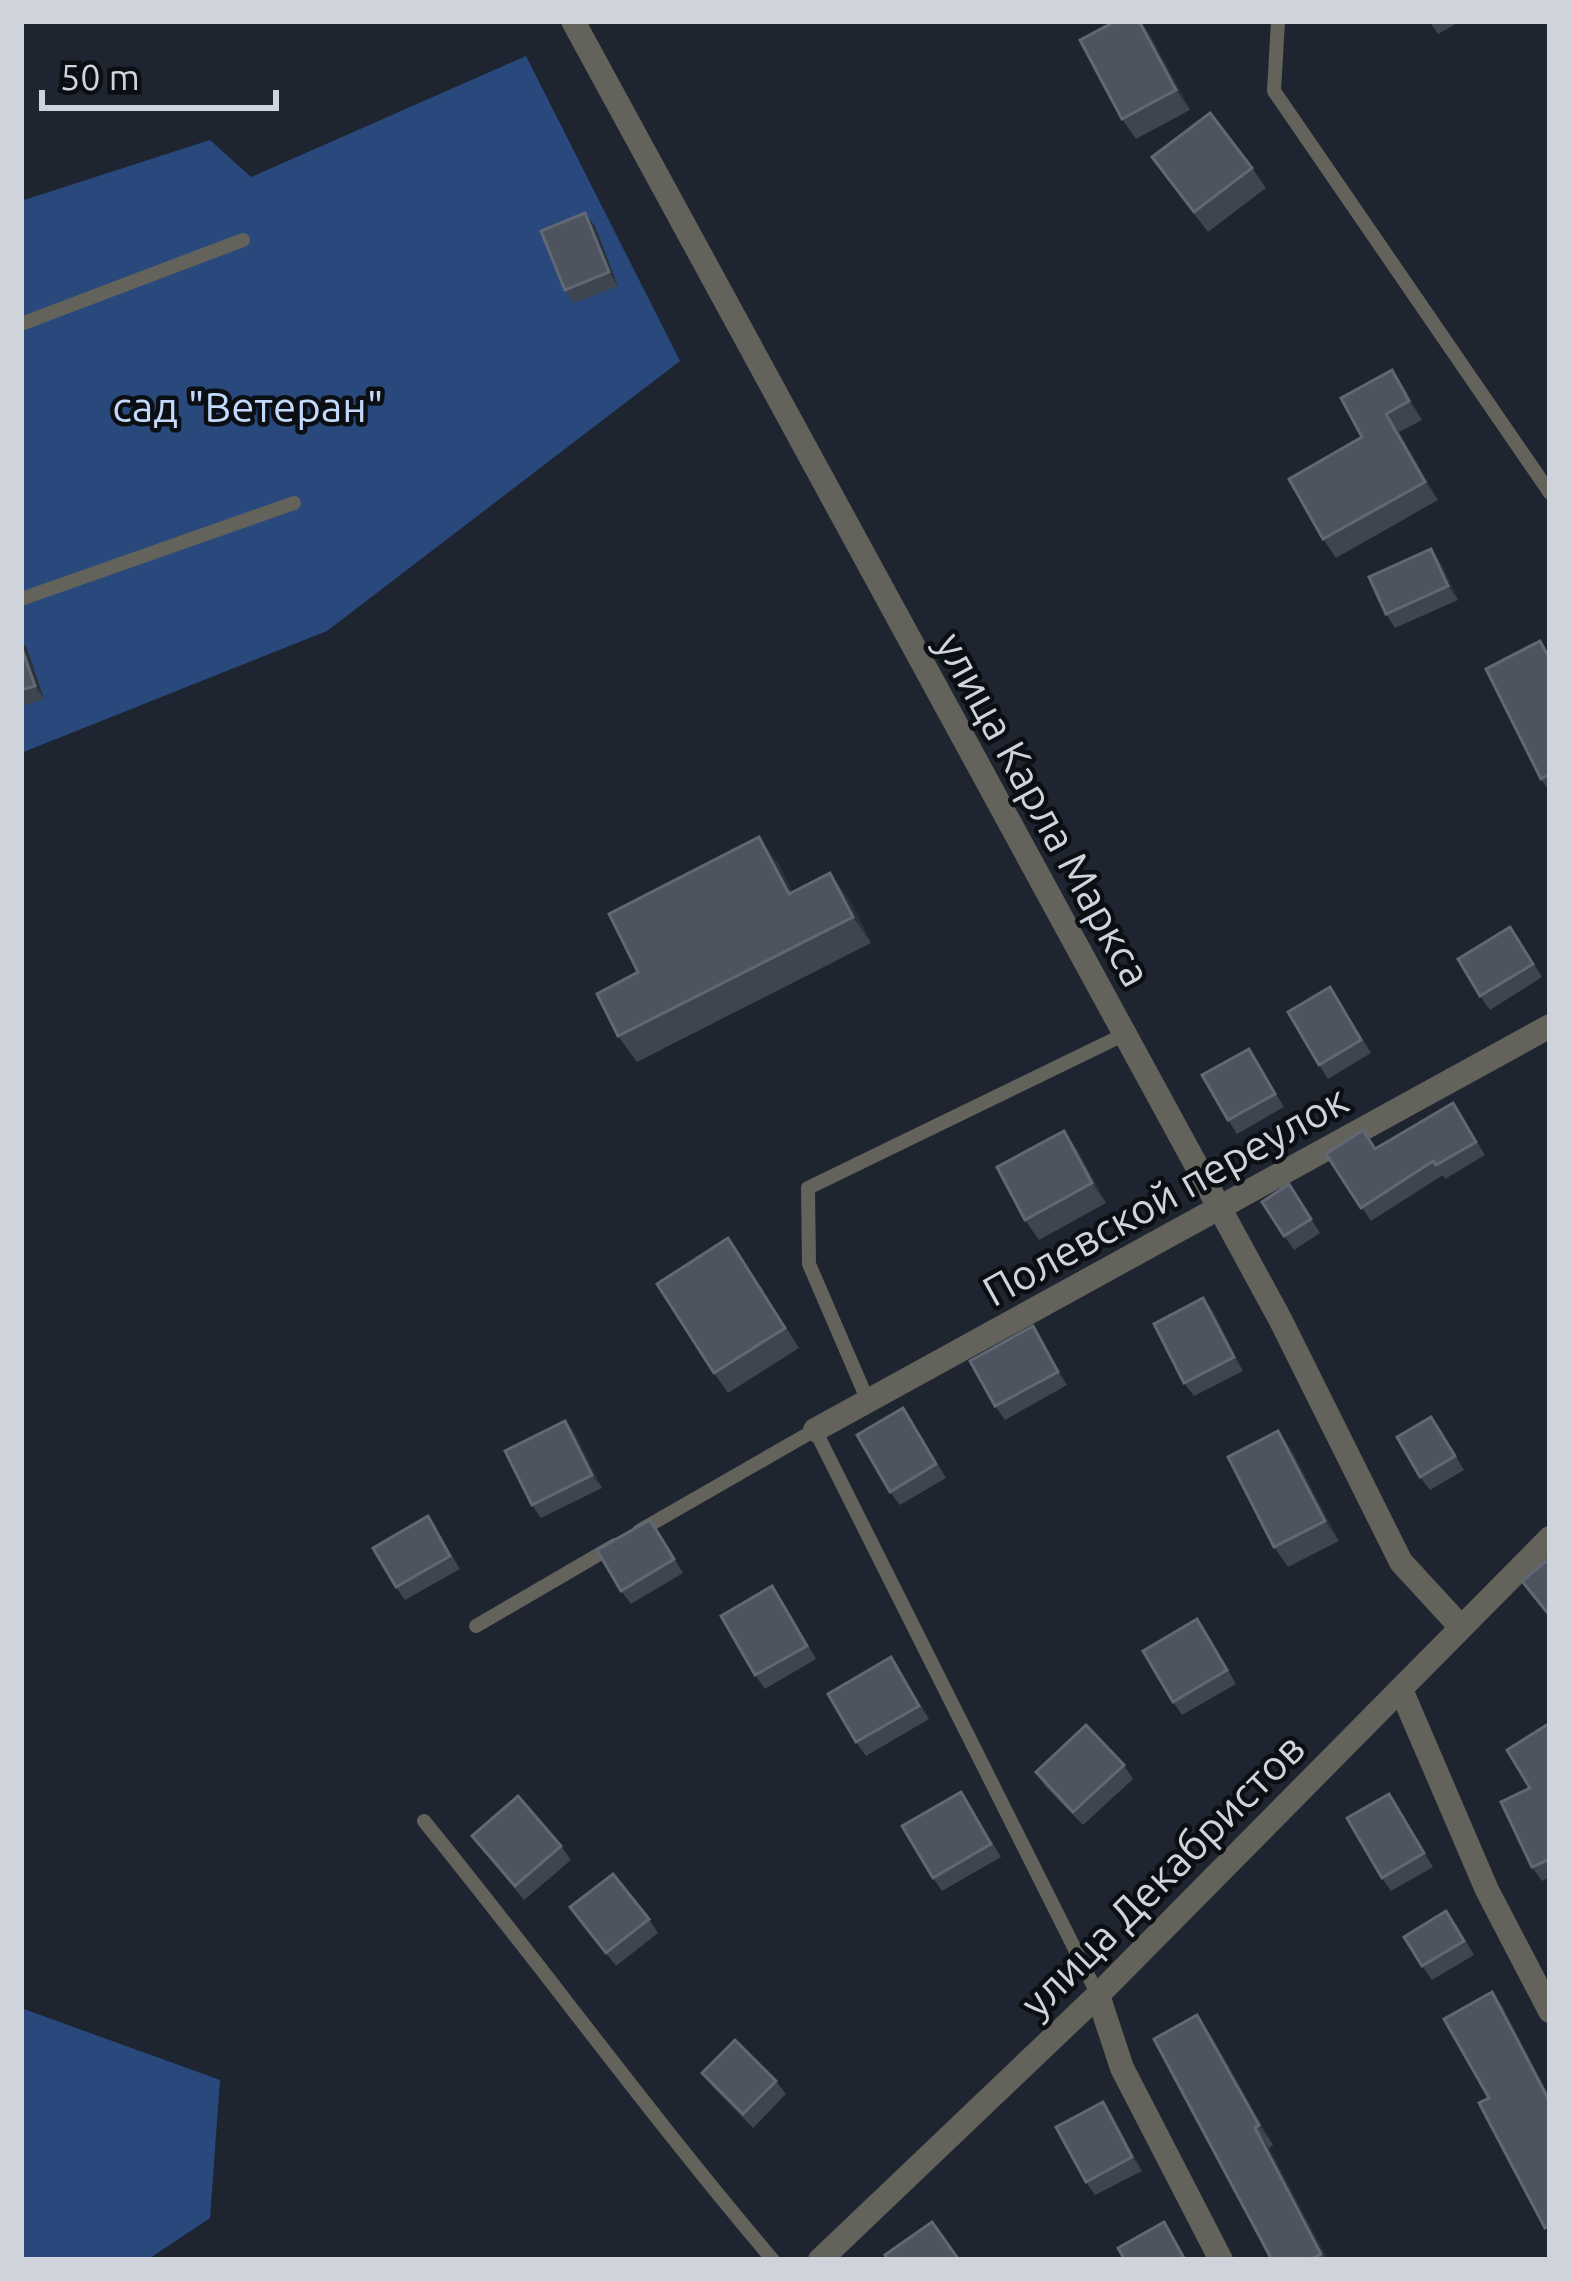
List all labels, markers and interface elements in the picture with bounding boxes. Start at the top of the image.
scale bar [42,36,276,110]
text: 50 m [60,56,140,97]
park label: сад "Ветеран" [112,383,384,430]
street label: улица Карла Маркса [927,624,1161,994]
street label: Полевской переулок [975,1075,1355,1315]
street label: улица Декабристов [1011,1724,1313,2026]

